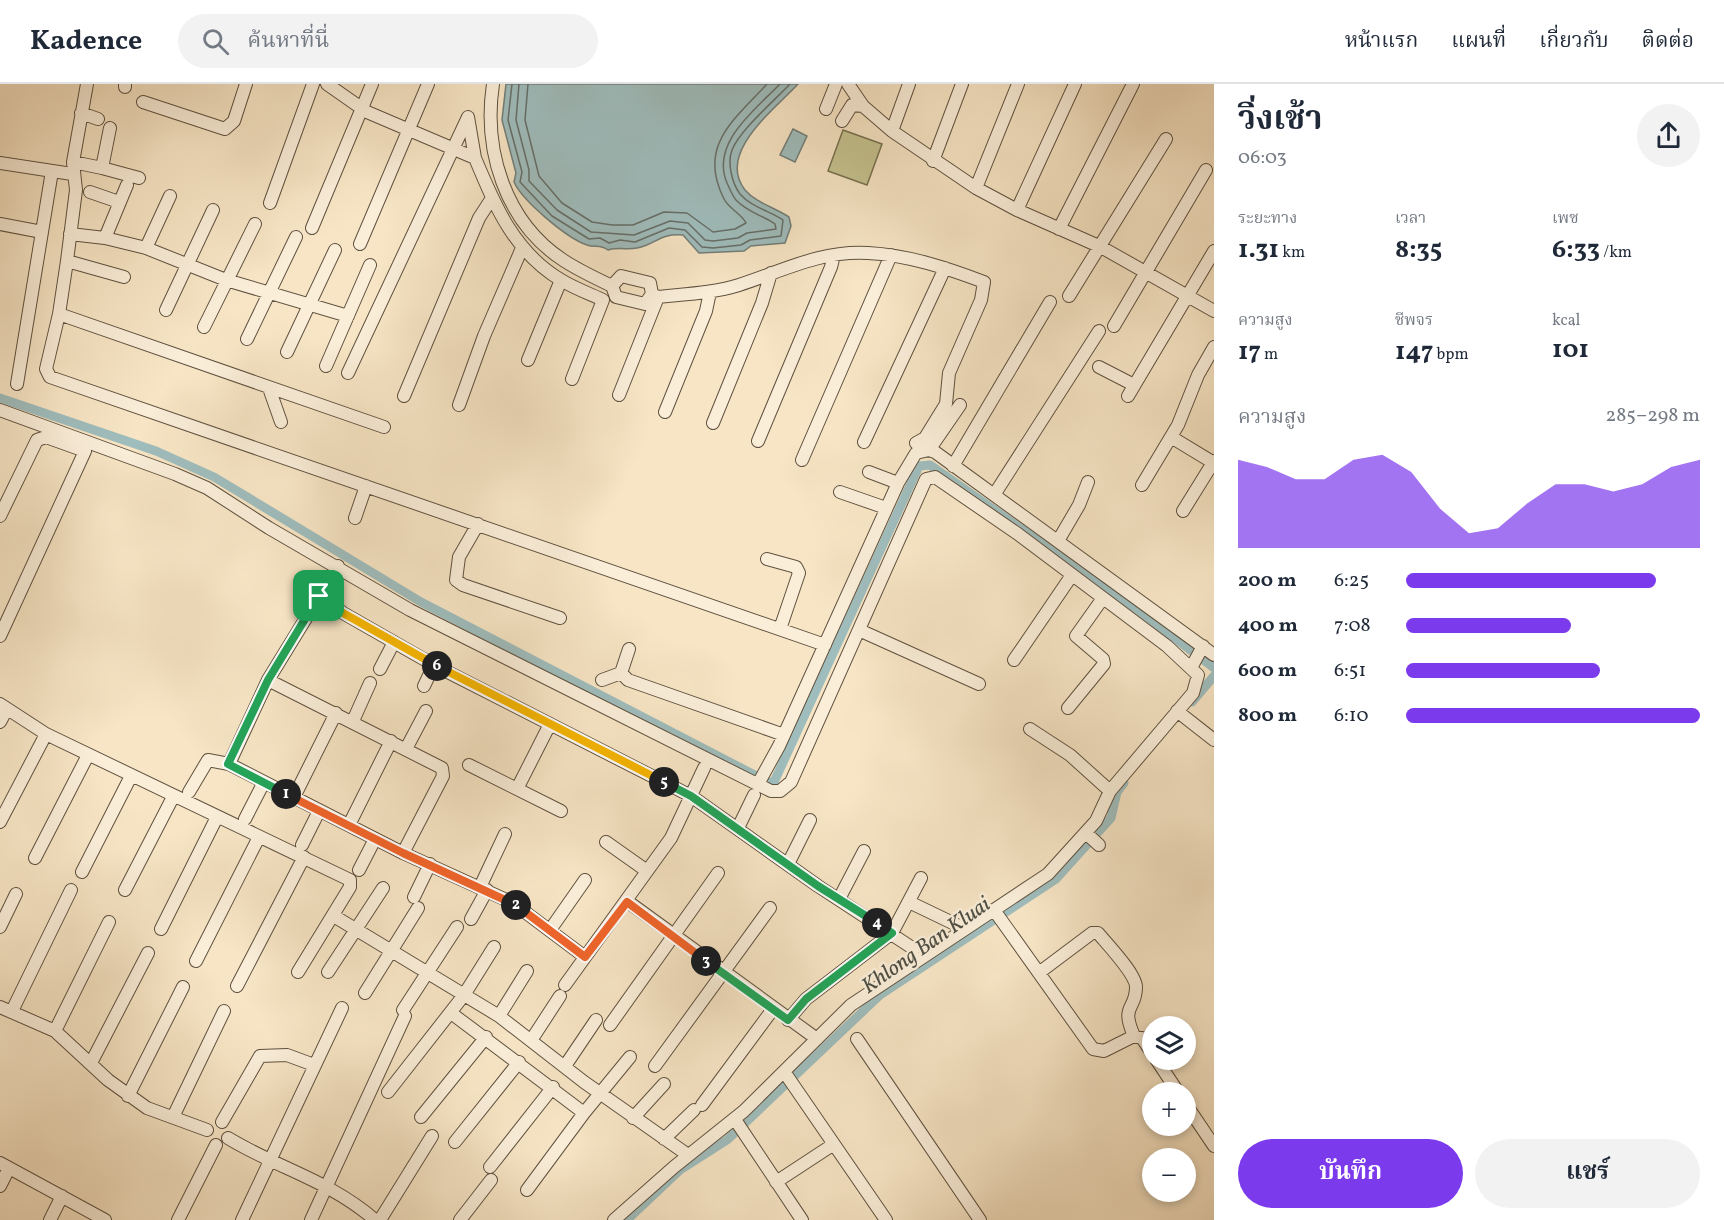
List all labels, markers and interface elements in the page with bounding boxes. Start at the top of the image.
search box [178,14,598,68]
text: Kadence [30,22,142,61]
icon: search [199,25,232,58]
text: ค้นหาที่นี่ [247,26,329,57]
text: หน้าแรก [1345,27,1418,56]
text: แผนที่ [1451,27,1506,56]
text: เกี่ยวกับ [1539,27,1609,56]
text: ติดต่อ [1642,27,1694,56]
text: วิ่งเช้า [1238,98,1323,144]
button: share [1637,104,1700,167]
text: 06:03 [1238,144,1287,172]
text: ระยะทาง [1238,208,1297,230]
text: เวลา [1395,208,1426,230]
text: เพซ [1552,208,1579,230]
text: 1.31 [1238,232,1279,268]
text: 8:35 [1395,232,1442,268]
text: 6:33 [1552,232,1600,268]
text: km [1279,242,1305,264]
text: /km [1600,242,1632,264]
text: ความสูง [1238,310,1293,332]
text: ชีพจร [1395,310,1433,332]
text: kcal [1552,310,1580,332]
text: 101 [1552,332,1589,368]
text: 17 [1238,334,1261,370]
text: 147 [1395,334,1433,370]
text: m [1261,344,1278,366]
text: bpm [1433,344,1469,366]
text: 285–298 m [1606,402,1700,430]
text: ความสูง [1238,404,1306,432]
text: 200 m [1238,567,1296,595]
text: 6:25 [1334,567,1369,595]
pin [293,570,344,621]
icon: arrive [302,579,335,612]
text: 400 m [1238,612,1298,640]
text: 7:08 [1334,612,1371,640]
pin: 6 [422,651,452,681]
text: 6 [433,655,441,677]
text: 600 m [1238,657,1297,685]
text: 6:51 [1334,657,1366,685]
text: 800 m [1238,702,1297,730]
text: 6:10 [1334,702,1369,730]
pin: 5 [649,767,679,797]
text: 5 [660,771,668,793]
pin: 1 [271,779,301,809]
text: 1 [283,783,289,805]
pin: 2 [501,890,531,920]
water label: Khlong Ban Kluai [856,890,998,1002]
text: 2 [512,894,520,916]
pin: 4 [862,908,892,938]
text: 4 [872,912,882,934]
pin: 3 [691,946,721,976]
text: 3 [702,950,710,972]
map controls [1142,1016,1196,1202]
button: layers [1142,1016,1196,1070]
button: + [1142,1082,1196,1136]
button: บันทึก [1238,1139,1463,1208]
button: แชร์ [1475,1139,1700,1208]
button: − [1142,1148,1196,1202]

